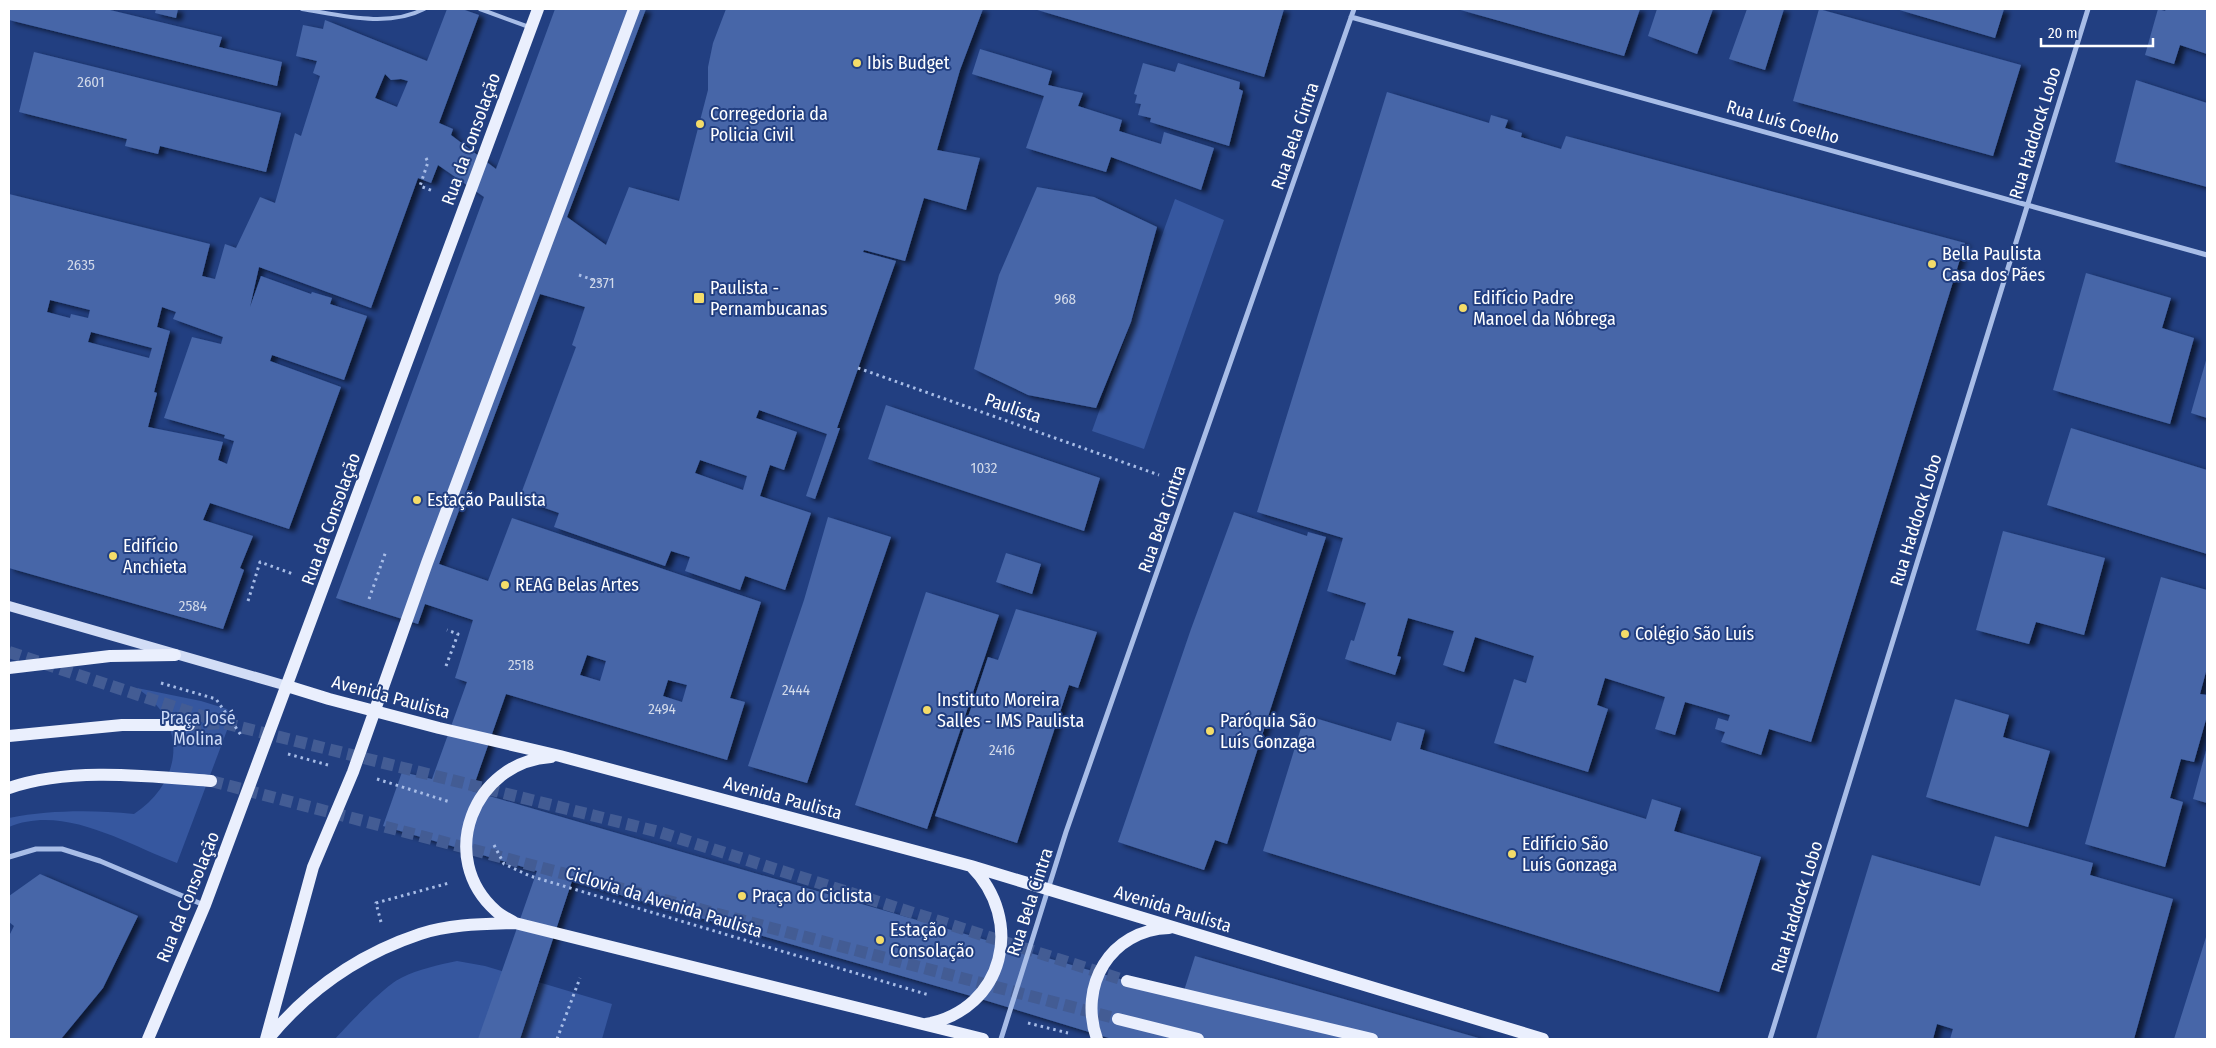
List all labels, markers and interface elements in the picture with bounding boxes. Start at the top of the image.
scale bar [2041,15,2154,47]
text: 20 m [2048,24,2078,42]
place label: Ibis Budget [867,52,950,74]
marker: Ibis Budget [851,57,863,69]
street label: Rua Haddock Lobo [2004,64,2066,202]
street label: Rua da Consolação [437,70,505,208]
house number: 2601 [77,73,105,91]
street label: Rua Bela Cintra [1266,79,1324,193]
street label: Rua Luís Coelho [1724,95,1842,149]
place label: Corregedoria da Policia Civil [710,103,828,146]
marker: Corregedoria da Policia Civil [694,118,706,130]
place label: Bella Paulista Casa dos Pães [1942,243,2045,286]
house number: 2635 [67,256,95,274]
marker: Bella Paulista Casa dos Pães [1926,258,1938,270]
house number: 2371 [589,274,615,292]
place label: Paulista - Pernambucanas [710,277,828,320]
place label: Edifício Padre Manoel da Nóbrega [1473,287,1616,330]
house number: 968 [1054,290,1076,308]
marker: Paulista - Pernambucanas [692,291,706,305]
marker: Edifício Padre Manoel da Nóbrega [1457,302,1469,314]
street label: Paulista [982,388,1044,428]
street label: Rua da Consolação [297,450,365,588]
street label: Rua Haddock Lobo [1885,451,1947,589]
house number: 1032 [971,459,998,477]
street label: Rua Bela Cintra [1133,462,1191,576]
place label: Estação Paulista [427,489,546,511]
marker: Estação Paulista [411,494,423,506]
place label: Edifício Anchieta [123,535,187,578]
marker: Edifício Anchieta [107,550,119,562]
place label: REAG Belas Artes [515,574,639,596]
marker: REAG Belas Artes [499,579,511,591]
house number: 2584 [179,597,207,615]
place label: Colégio São Luís [1635,623,1755,645]
marker: Colégio São Luís [1619,628,1631,640]
house number: 2518 [508,656,534,674]
street label: Avenida Paulista [330,671,453,723]
house number: 2444 [782,681,810,699]
place label: Instituto Moreira Salles - IMS Paulista [937,689,1085,732]
house number: 2494 [648,700,676,718]
marker: Instituto Moreira Salles - IMS Paulista [921,704,933,716]
park label: Praça José Molina [160,707,236,750]
place label: Paróquia São Luís Gonzaga [1220,710,1316,753]
marker: Paróquia São Luís Gonzaga [1204,725,1216,737]
house number: 2416 [989,741,1015,759]
street label: Avenida Paulista [722,772,845,824]
street label: Rua da Consolação [152,828,224,966]
place label: Edifício São Luís Gonzaga [1522,833,1617,876]
street label: Rua Haddock Lobo [1766,838,1828,976]
street label: Rua Bela Cintra [1002,845,1058,959]
marker: Edifício São Luís Gonzaga [1506,848,1518,860]
street label: Ciclovia da Avenida Paulista [563,862,765,943]
street label: Avenida Paulista [1112,881,1234,937]
place label: Praça do Ciclista [752,885,873,907]
marker: Praça do Ciclista [736,890,748,902]
place label: Estação Consolação [890,919,974,962]
marker: Estação Consolação [874,934,886,946]

